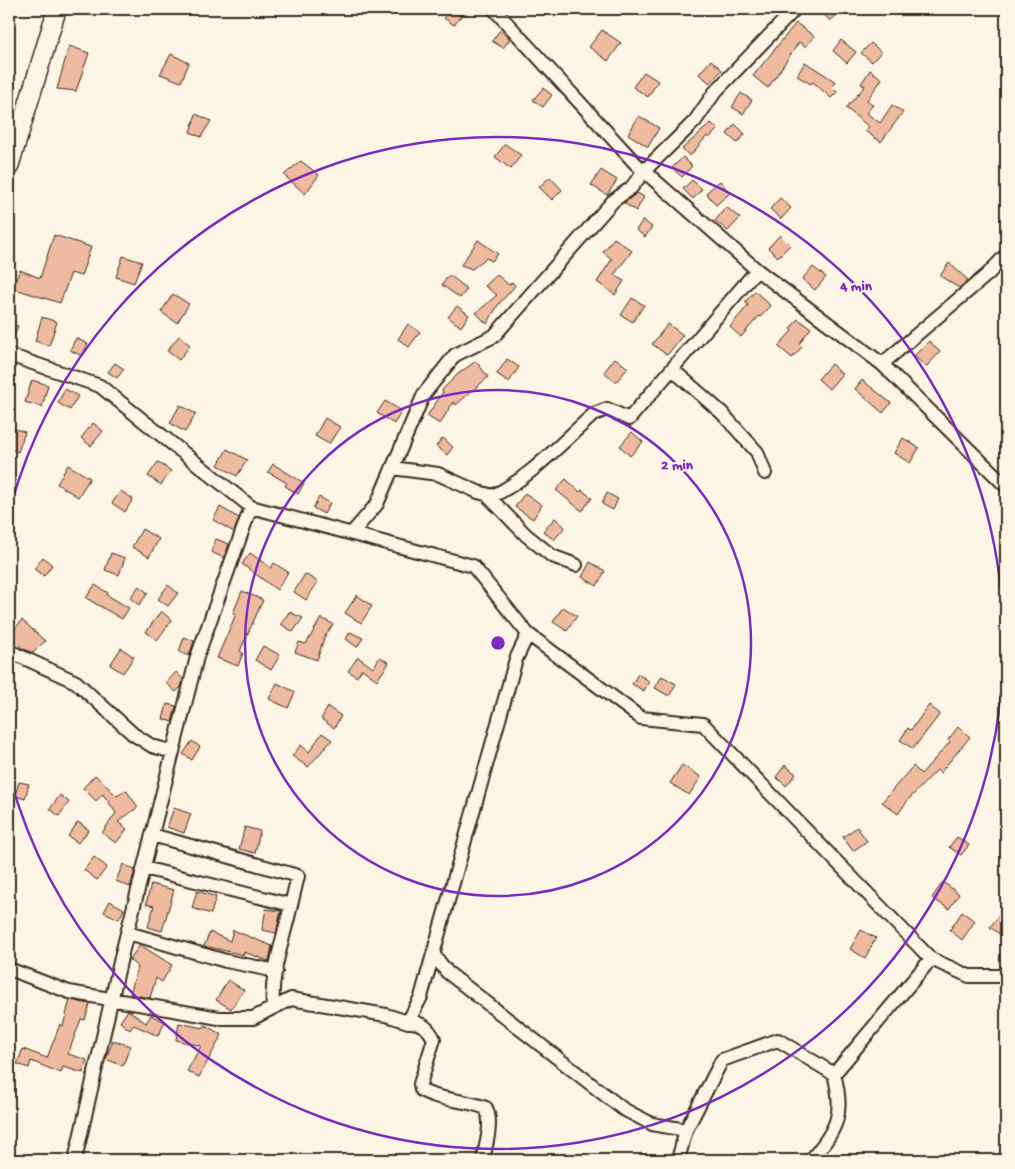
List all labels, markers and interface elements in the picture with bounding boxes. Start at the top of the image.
text: 4 min [839,278,873,296]
text: 2 min [661,457,694,475]
centre of rings [489,634,507,652]

